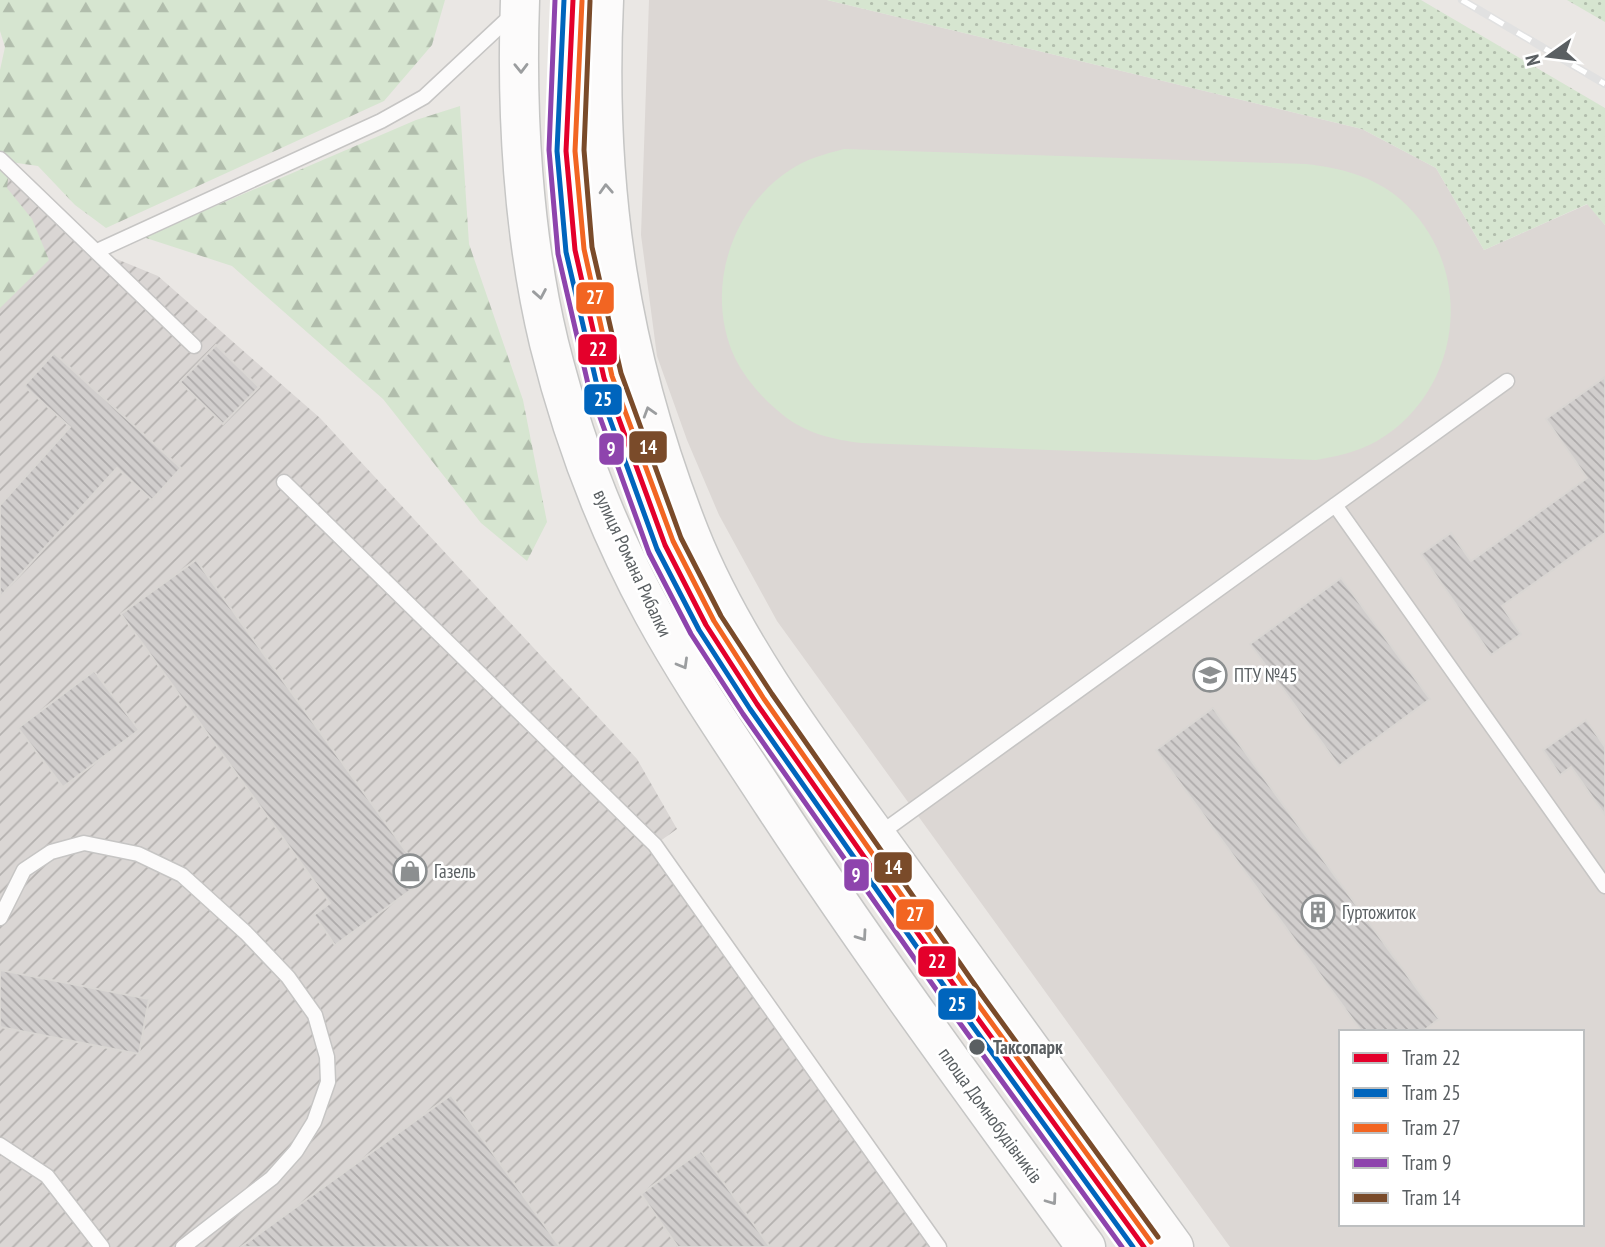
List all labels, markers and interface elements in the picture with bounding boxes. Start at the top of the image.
north arrow [1514,21,1584,91]
text: N [1520,52,1545,68]
one-way arrow [513,63,529,74]
one-way arrow [599,183,614,194]
line badge: 27 [575,281,615,315]
text: 27 [586,285,604,309]
one-way arrow [532,289,547,300]
line badge: 22 [577,333,618,366]
text: 22 [589,337,607,361]
line badge: 25 [583,383,623,416]
text: 25 [594,387,612,411]
one-way arrow [642,406,657,418]
line badge: 14 [628,430,668,464]
line badge: 9 [598,432,625,466]
text: 14 [639,435,657,459]
text: 9 [606,437,616,461]
street label: вулиця Романа Рибалки [588,486,678,640]
school or university icon: ПТУ №45 [1191,656,1229,694]
one-way arrow [675,657,688,670]
place label: ПТУ №45 [1234,663,1297,687]
line badge: 14 [873,851,913,884]
shop icon: Газель [391,852,429,890]
text: 14 [884,855,902,879]
line badge: 9 [843,858,870,892]
place label: Газель [434,859,476,883]
text: 9 [851,863,861,887]
building icon: Гуртожиток [1299,893,1337,931]
line badge: 27 [895,898,935,931]
place label: Гуртожиток [1342,900,1417,924]
text: 27 [906,902,924,926]
one-way arrow [854,928,866,941]
line badge: 22 [917,945,957,978]
text: 22 [928,949,946,973]
line badge: 25 [937,987,977,1021]
text: 25 [948,992,966,1016]
legend [1339,1030,1584,1226]
place label: Таксопарк [993,1035,1063,1059]
marker: Таксопарк [967,1037,987,1057]
street label: площа Домнобудівників [934,1042,1048,1188]
text: Tram 22 [1402,1044,1461,1071]
text: Tram 25 [1402,1079,1461,1106]
text: Tram 27 [1402,1114,1461,1141]
text: Tram 9 [1402,1149,1451,1176]
text: Tram 14 [1402,1184,1461,1211]
one-way arrow [1044,1192,1057,1205]

